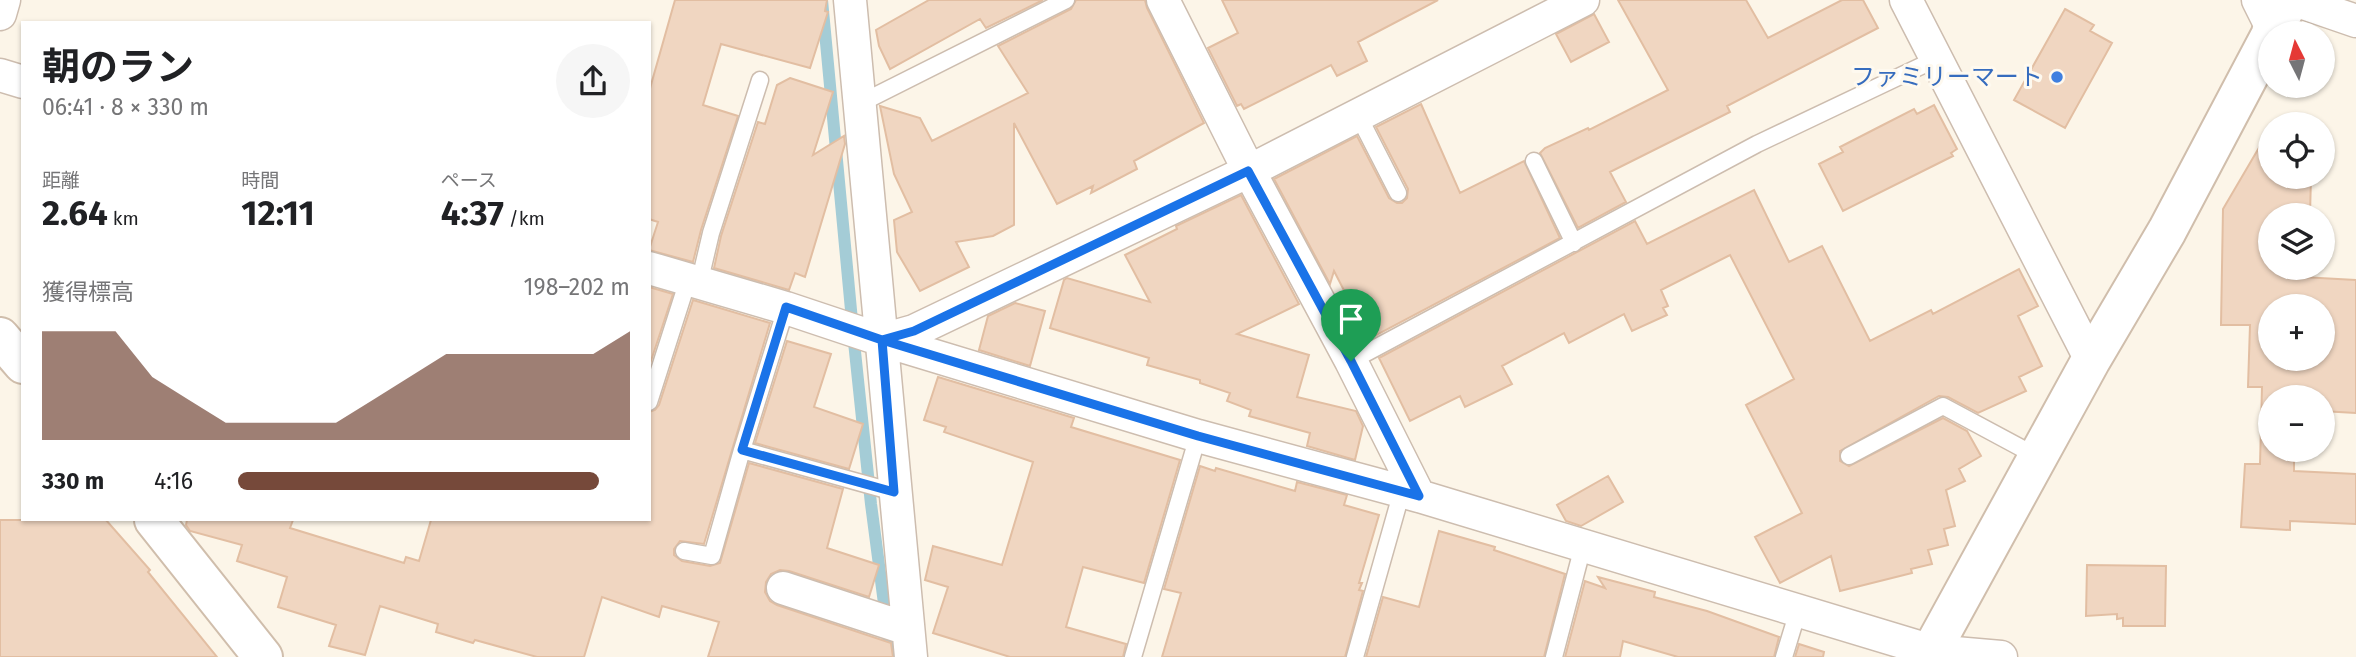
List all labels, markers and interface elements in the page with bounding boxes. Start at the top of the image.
north arrow [2258,21,2334,98]
map controls [2258,21,2335,462]
text: 朝のラン [42,44,194,90]
button: share [556,44,630,118]
place label: ファミリーマート [1851,63,2043,91]
marker: ファミリーマート [2049,69,2065,85]
text: 06:41 · 8 × 330 m [42,93,209,121]
button: locate [2258,112,2335,189]
text: 距離 [42,169,80,192]
text: 時間 [241,169,279,192]
text: ペース [441,169,497,192]
text: 2.64 [42,192,108,234]
text: 12:11 [241,192,315,234]
text: 4:37 [441,192,504,234]
button: layers [2258,203,2335,280]
text: km [108,207,139,230]
text: /km [504,207,545,230]
text: 198–202 m [524,273,630,301]
text: 獲得標高 [42,278,134,306]
pin [1321,289,1381,361]
button: + [2258,294,2335,371]
icon: arrive [1332,300,1370,338]
button: − [2258,385,2335,462]
text: 330 m [42,467,104,495]
text: 4:16 [154,467,193,495]

